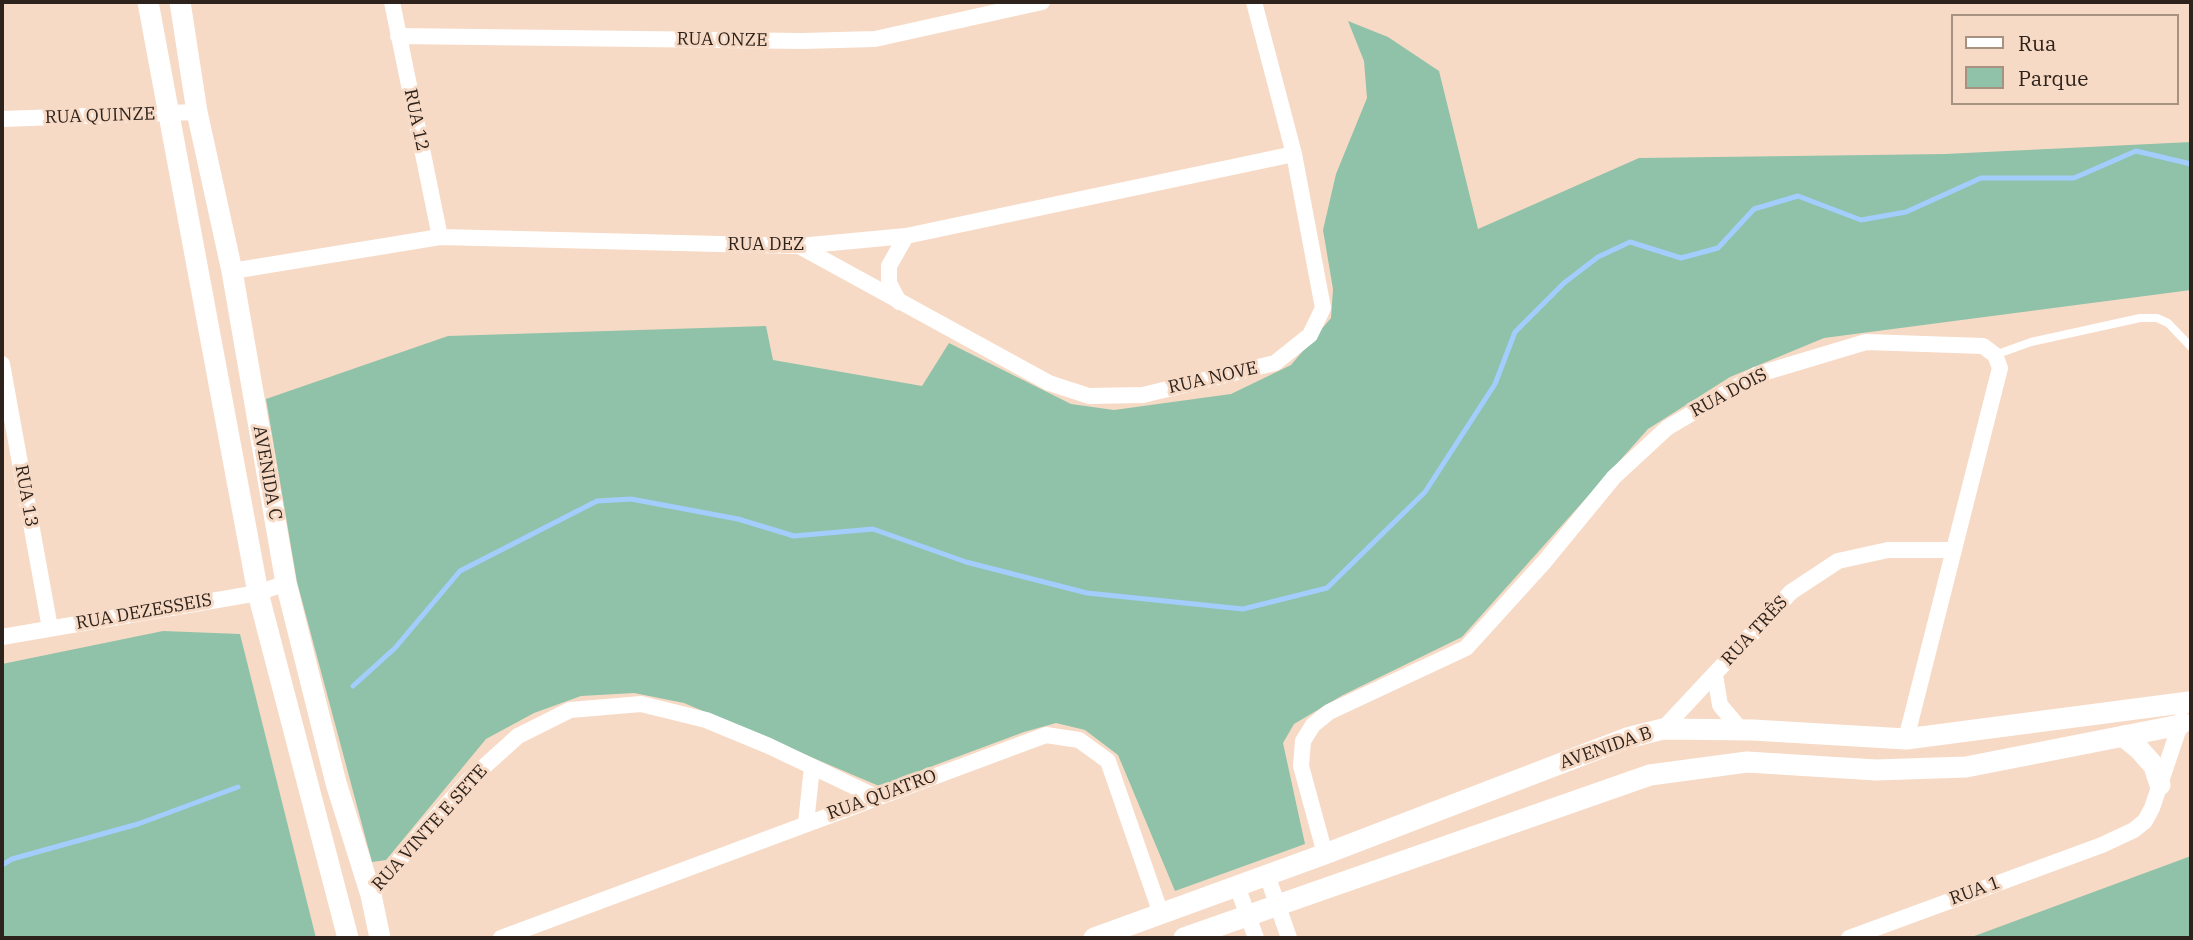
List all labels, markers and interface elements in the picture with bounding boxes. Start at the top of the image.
legend [1952,14,2179,105]
street label: RUA ONZE [676,28,768,52]
text: Rua [2018,29,2056,57]
text: Parque [2018,64,2088,92]
street label: RUA 12 [399,87,433,153]
street label: RUA QUINZE [44,103,156,129]
street label: RUA DEZ [728,234,804,256]
street label: RUA NOVE [1166,357,1260,399]
street label: RUA DOIS [1687,364,1771,422]
street label: AVENIDA C [248,424,286,522]
street label: RUA 13 [10,463,42,529]
street label: RUA DEZESSEIS [74,589,214,635]
street label: RUA TRÊS [1717,592,1793,670]
street label: AVENIDA B [1557,722,1655,774]
street label: RUA VINTE E SETE [368,761,492,895]
street label: RUA QUATRO [824,765,940,825]
street label: RUA 1 [1947,872,2003,910]

